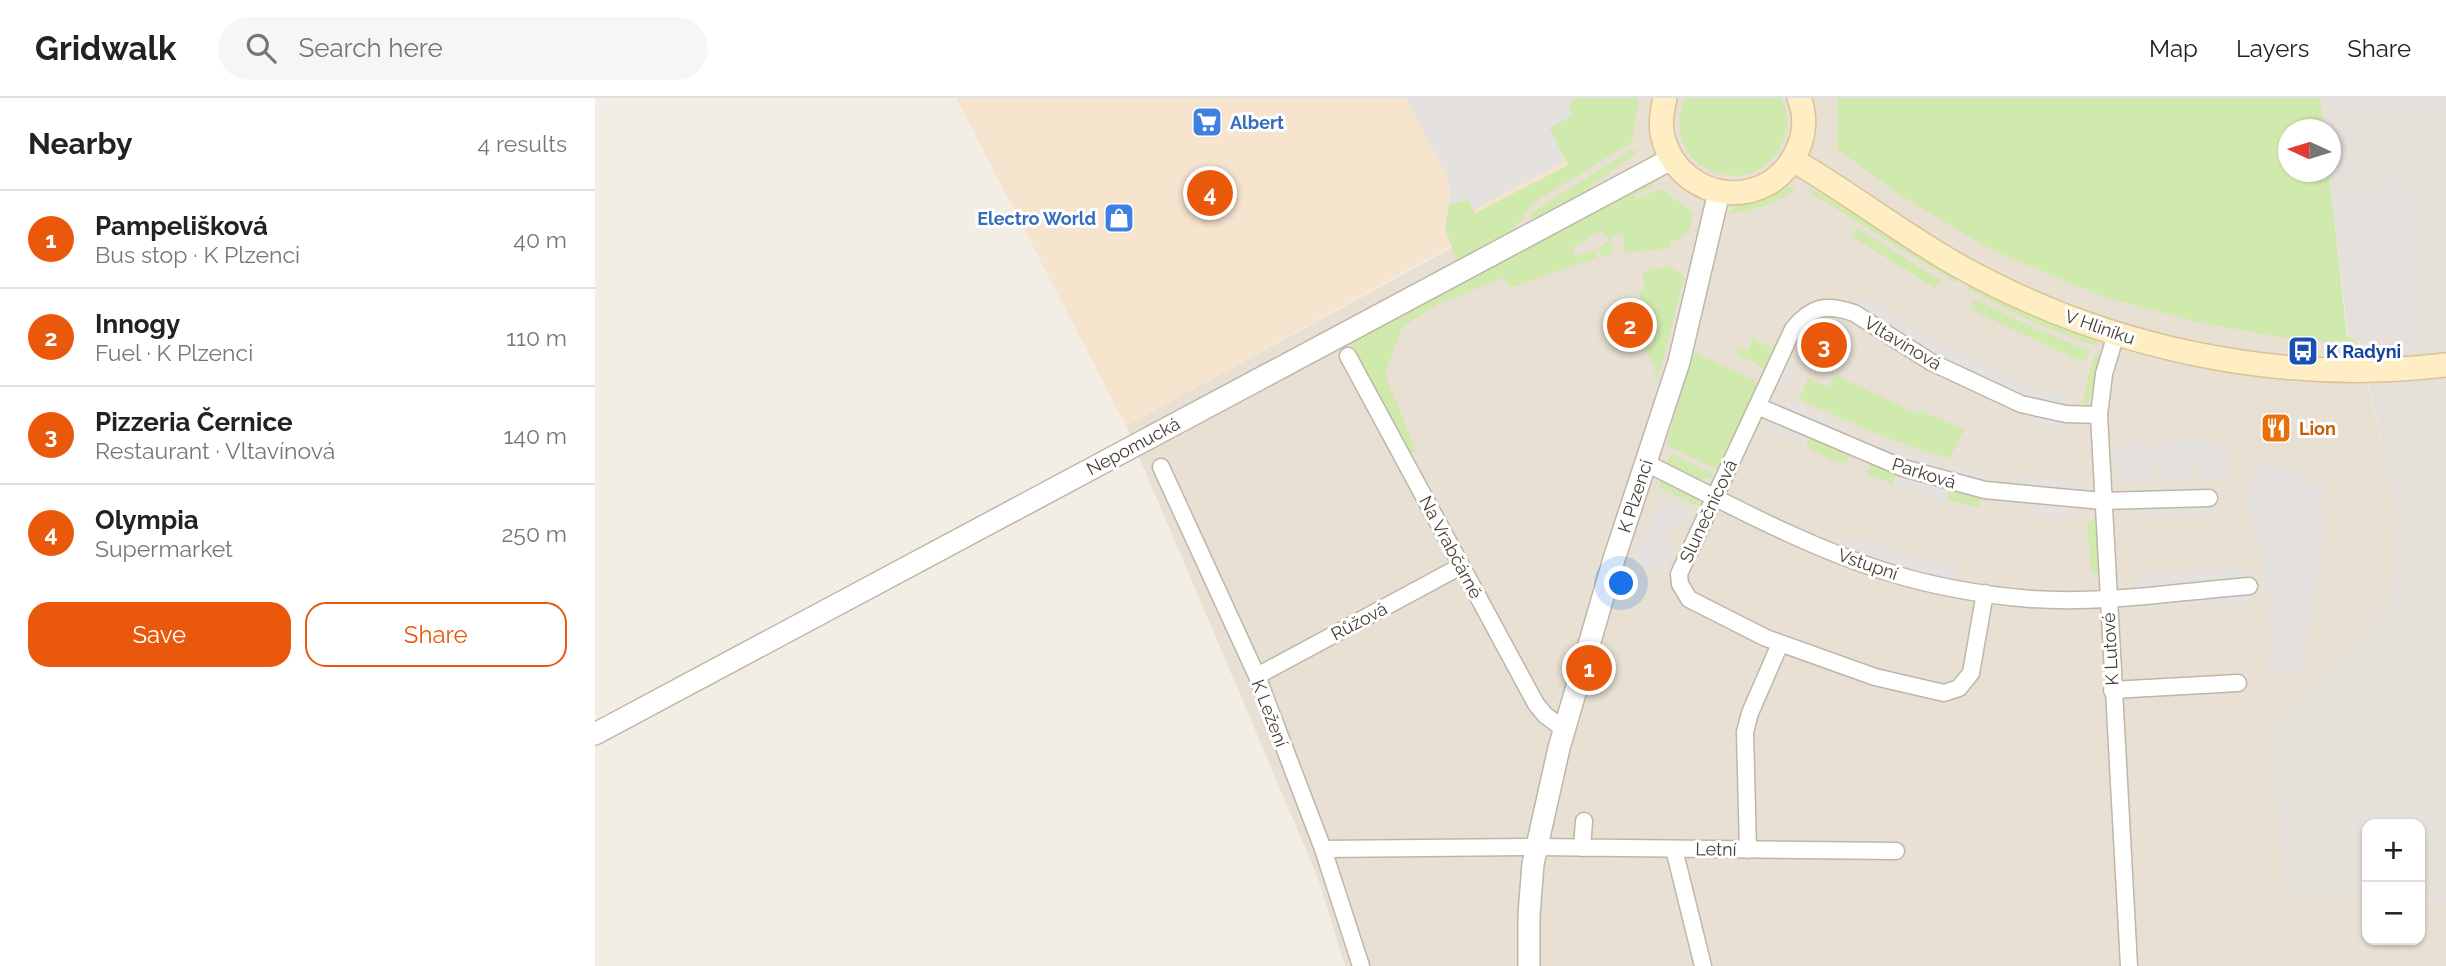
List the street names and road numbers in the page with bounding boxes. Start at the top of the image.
street label: V Hliníku [2062,305,2138,349]
street label: Vltavínová [1861,312,1945,374]
street label: Nepomucká [1083,413,1183,479]
street label: Parková [1889,453,1959,493]
street label: Slunečnicová [1675,456,1741,566]
street label: K Plzenci [1613,457,1657,535]
street label: Na Vrabčárně [1415,492,1487,602]
street label: Vstupní [1835,544,1901,584]
street label: Růžová [1327,598,1391,644]
street label: K Lutové [2098,611,2122,686]
street label: K Ležení [1248,676,1292,750]
street label: Letní [1695,838,1737,860]

